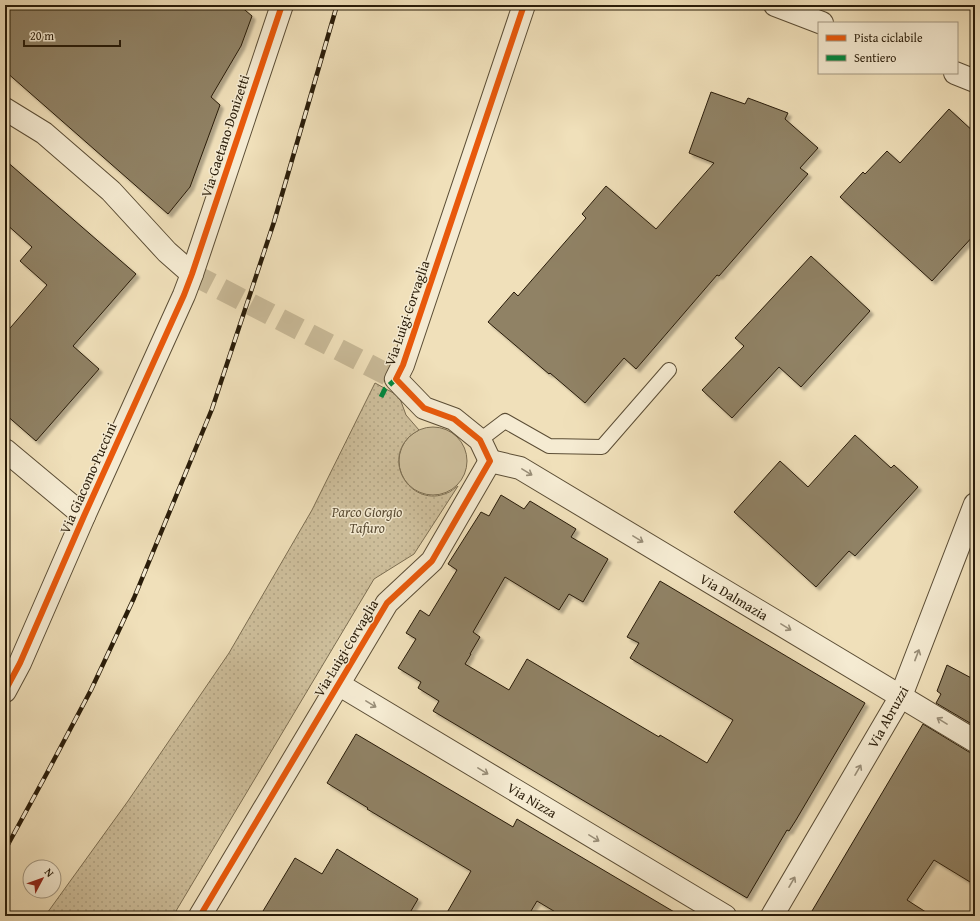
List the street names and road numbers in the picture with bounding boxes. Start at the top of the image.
street label: Via Gaetano Donizetti [196,72,254,200]
street label: Via Luigi Corvaglia [380,257,435,368]
street label: Via Giacomo Puccini [54,419,122,537]
street label: Via Dalmazia [696,569,772,625]
street label: Via Luigi Corvaglia [309,595,383,700]
street label: Via Abruzzi [863,682,913,752]
street label: Via Nizza [503,777,561,823]

